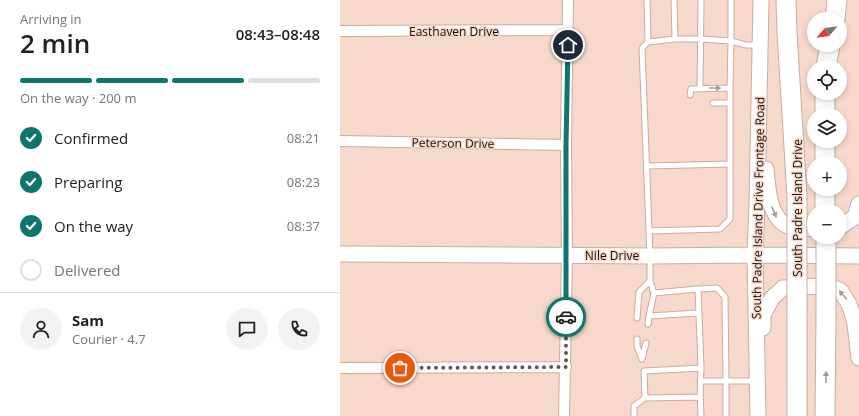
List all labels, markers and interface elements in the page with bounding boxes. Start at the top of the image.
text: Arriving in [20,10,82,28]
north arrow [807,12,847,52]
map controls [807,12,847,244]
street label: Easthaven Drive [409,23,499,40]
text: 08:43–08:48 [236,24,320,44]
text: 2 min [20,25,90,61]
pin [551,28,585,62]
icon: home [557,34,579,56]
button: locate [807,60,847,100]
one-way arrow [709,85,722,91]
text: On the way · 200 m [20,89,136,107]
street label: South Padre Island Drive Frontage Road [748,97,768,319]
button: layers [807,108,847,148]
icon: check [20,127,42,149]
text: Confirmed [54,128,128,148]
text: 08:21 [287,129,320,147]
street label: Peterson Drive [412,134,495,152]
street label: South Padre Island Drive [789,139,806,277]
button: + [807,156,847,196]
icon: check [20,171,42,193]
text: Preparing [54,172,122,192]
text: 08:23 [287,173,320,191]
button: − [807,204,847,244]
one-way arrow [772,206,778,218]
icon: check [20,215,42,237]
text: On the way [54,216,133,236]
text: 08:37 [287,217,320,235]
street label: Nile Drive [585,247,639,264]
text: Delivered [54,260,121,280]
one-way arrow [838,290,847,300]
courier [546,297,586,337]
icon: car [555,306,577,328]
button: person [20,308,62,350]
button: chat [226,308,268,350]
button: phone [278,308,320,350]
text: Sam [72,310,104,330]
text: Courier · 4.7 [72,330,146,348]
pin [383,351,417,385]
icon: bag [389,357,411,379]
one-way arrow [822,371,829,383]

